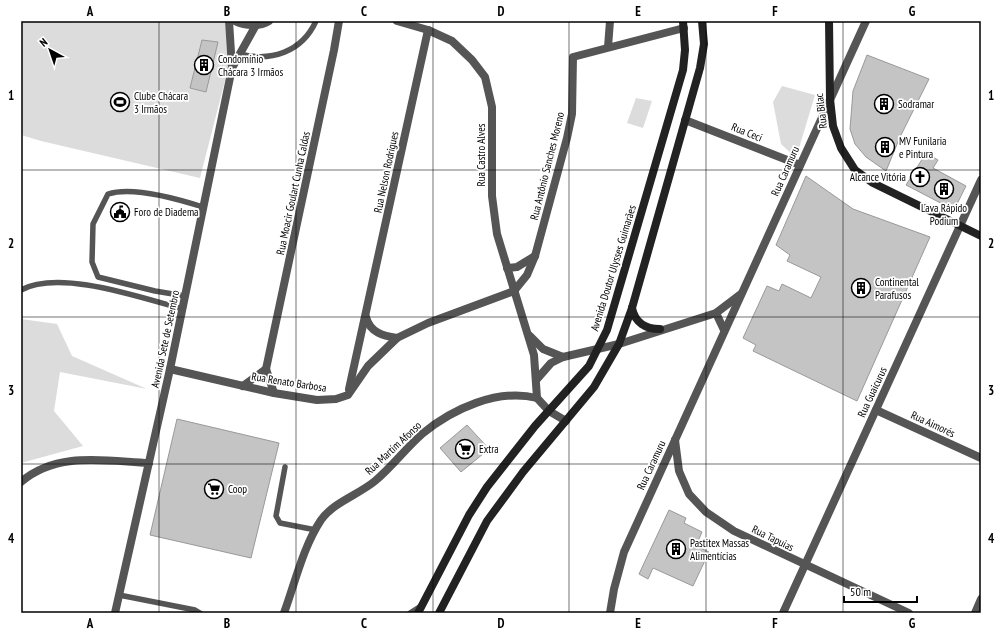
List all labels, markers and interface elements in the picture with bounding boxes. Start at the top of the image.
text: A [86,3,94,20]
text: B [224,3,230,20]
text: C [361,3,367,20]
text: D [498,3,505,20]
text: E [635,3,641,20]
text: F [772,3,778,20]
text: G [909,3,916,20]
north arrow [30,30,70,70]
text: N [37,35,50,50]
place label: Condomínio Chácara 3 Irmãos [218,52,284,79]
building icon: Condomínio Chácara 3 Irmãos [193,54,215,76]
text: 1 [8,87,14,104]
text: 1 [988,87,994,104]
place label: Clube Chácara 3 Irmãos [134,89,188,116]
sports icon: Clube Chácara 3 Irmãos [109,91,131,113]
street label: Rua Bilac [812,93,830,129]
building icon: Sodramar [873,93,895,115]
place label: Sodramar [898,97,934,111]
street label: Rua Antônio Sanches Moreno [527,110,567,221]
street label: Rua Ceci [729,119,765,145]
street label: Rua Castro Alves [474,123,488,186]
street label: Rua Moacir Goulart Cunha Caldas [273,130,313,256]
street label: Rua Nelson Rodrigues [371,130,402,214]
place label: MV Funilaria e Pintura [899,134,946,161]
building icon: MV Funilaria e Pintura [874,136,896,158]
street label: Rua Caramuru [768,144,802,198]
church icon: Alcance Vitória [909,166,931,188]
place label: Alcance Vitória [850,170,906,184]
building icon: Lava Rápido Podium [933,178,955,200]
public building icon: Foro de Diadema [109,201,131,223]
place label: Lava Rápido Podium [921,201,967,228]
street label: Avenida Doutor Ulysses Guimarães [587,203,639,333]
place label: Foro de Diadema [134,205,198,219]
text: 2 [8,235,14,252]
text: 2 [988,235,994,252]
place label: Continental Parafusos [875,275,919,302]
building icon: Continental Parafusos [850,277,872,299]
street label: Avenida Sete de Setembro [148,289,182,389]
street label: Rua Guaicurus [854,364,890,419]
street label: Rua Renato Barbosa [251,369,327,395]
text: 3 [8,382,14,399]
text: 3 [988,382,994,399]
street label: Rua Aimorés [909,408,958,440]
street label: Rua Martim Afonso [362,418,424,478]
supermarket icon: Extra [454,438,476,460]
street label: Rua Caramuru [633,438,669,492]
place label: Extra [479,442,499,456]
supermarket icon: Coop [203,478,225,500]
place label: Coop [228,482,247,496]
street label: Rua Tapuias [750,522,797,554]
text: 4 [8,530,15,547]
text: 4 [988,530,995,547]
place label: Pastitex Massas Alimentícias [690,536,749,563]
building icon: Pastitex Massas Alimentícias [665,538,687,560]
scale bar [844,578,917,604]
text: 50 m [850,584,871,599]
text: A [86,615,94,632]
text: B [224,615,230,632]
text: C [361,615,367,632]
text: D [498,615,505,632]
text: E [635,615,641,632]
text: F [772,615,778,632]
text: G [909,615,916,632]

